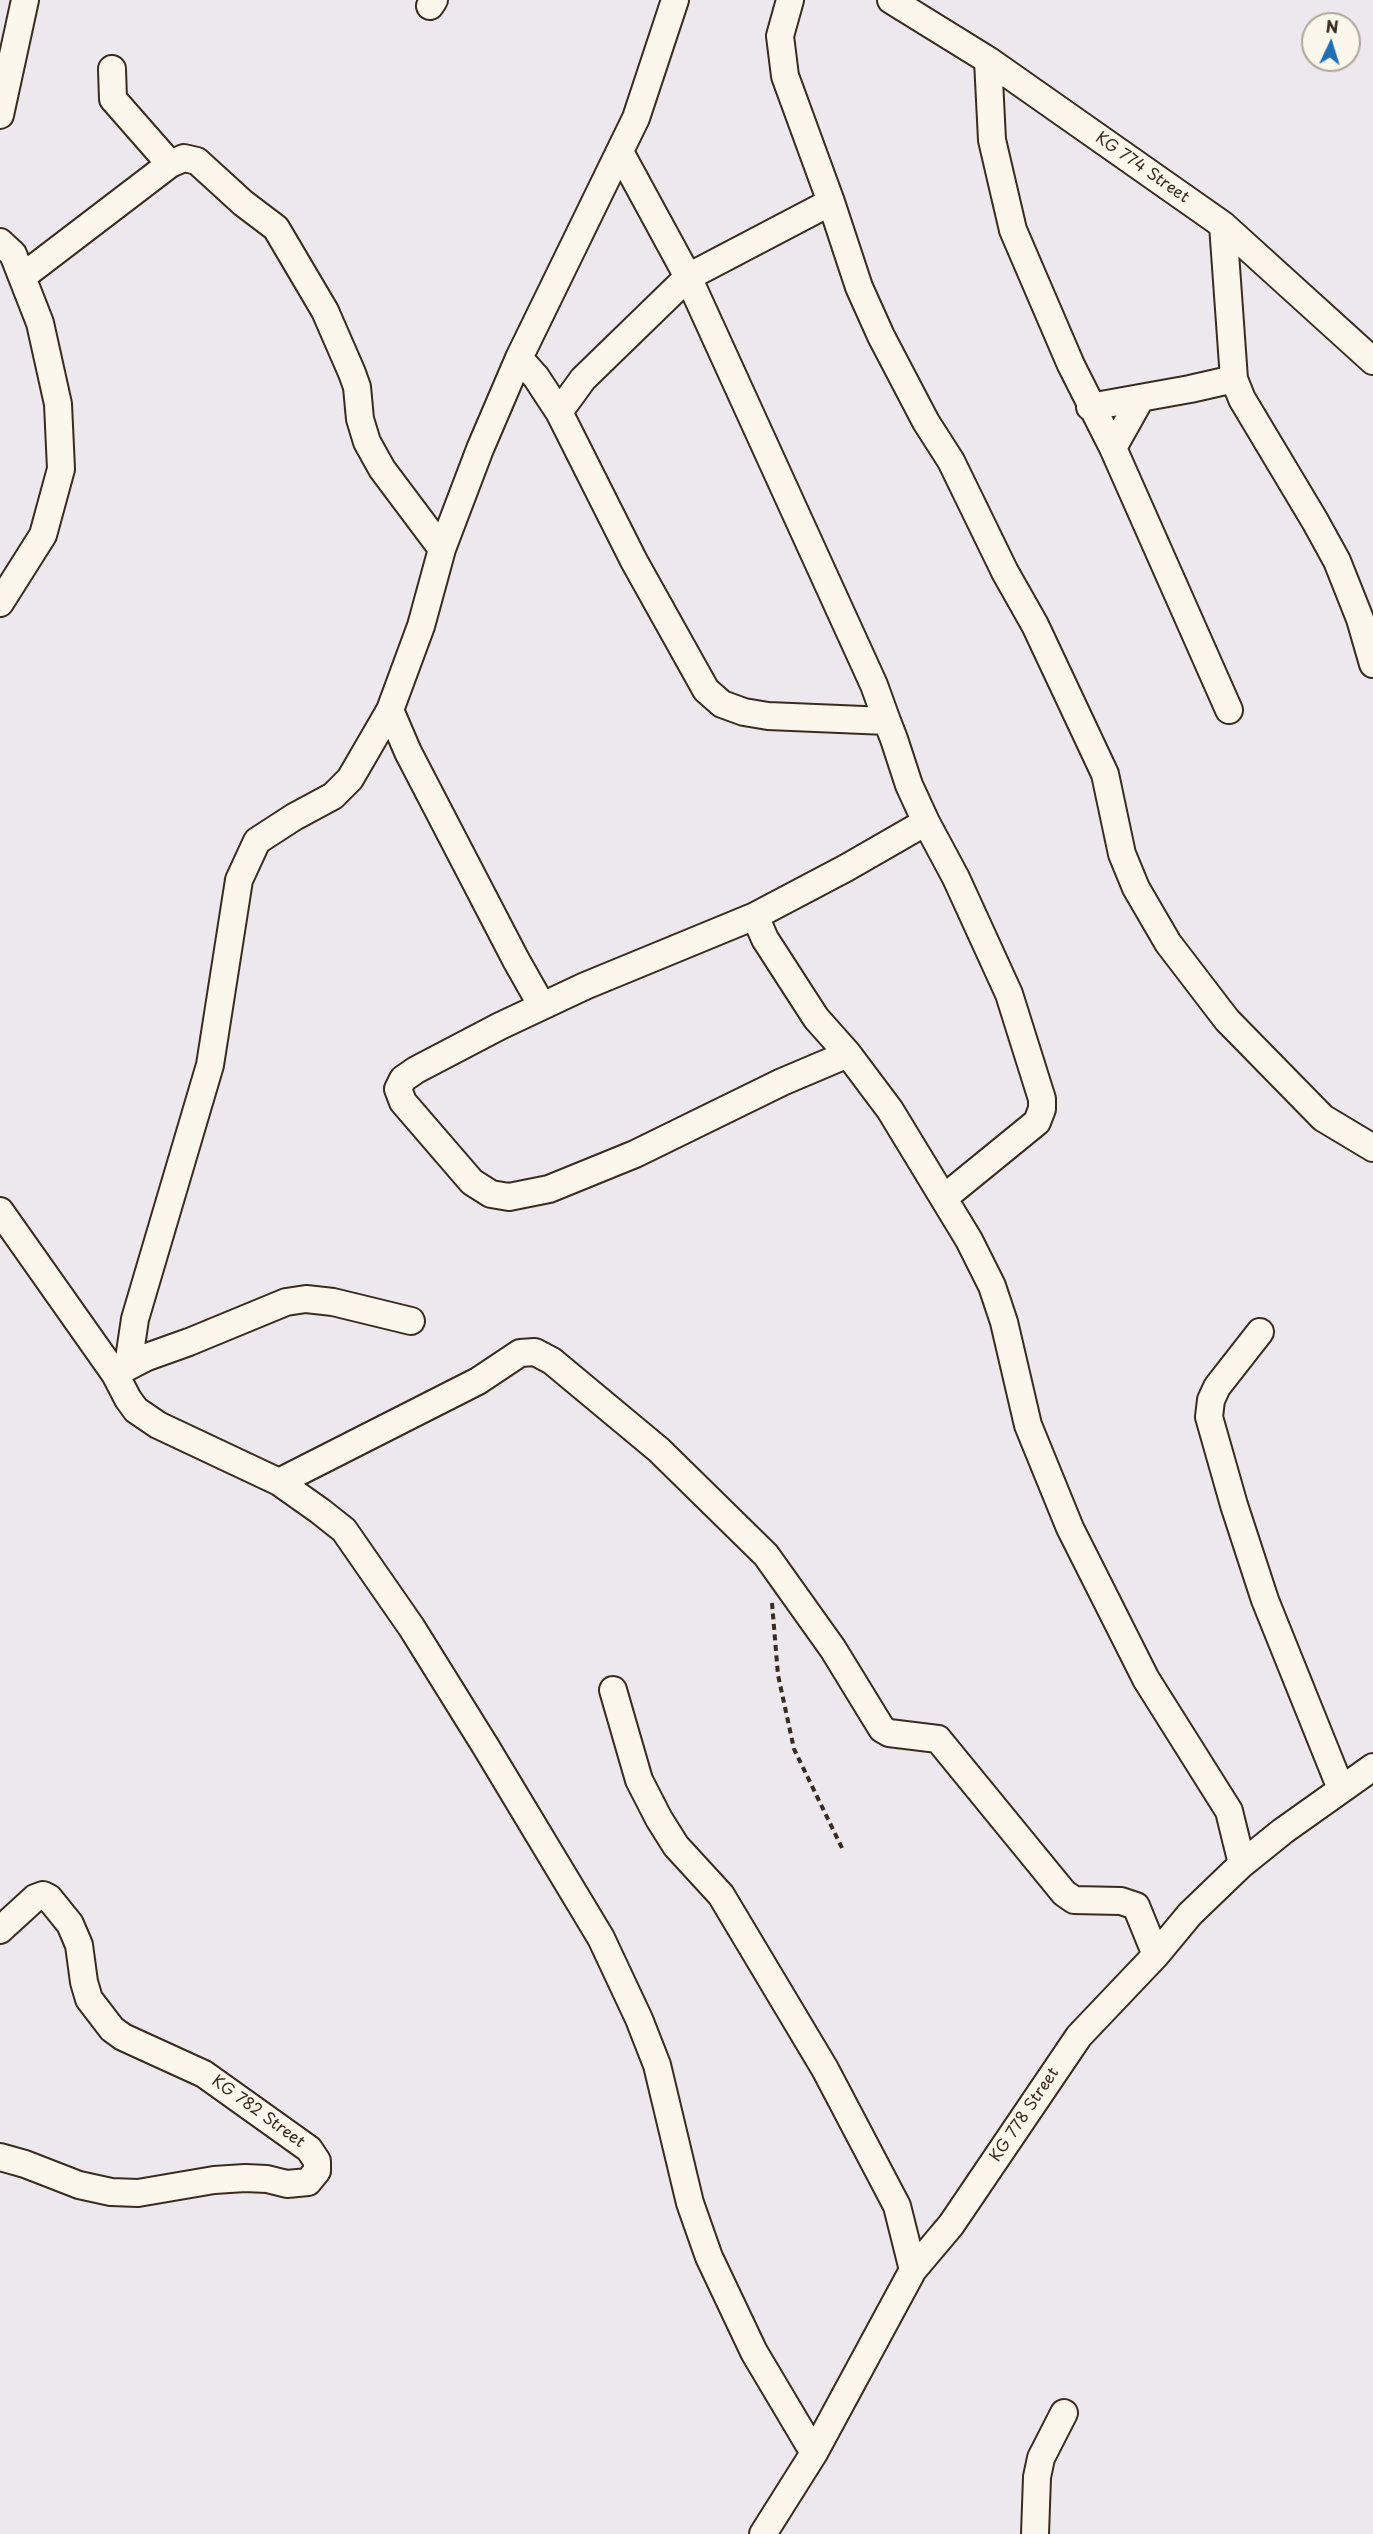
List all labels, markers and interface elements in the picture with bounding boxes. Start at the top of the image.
north arrow [1301,12,1361,72]
text: N [1325,14,1339,38]
street label: KG 774 Street [1091,129,1193,207]
street label: KG 778 Street [986,2064,1064,2166]
street label: KG 782 Street [208,2072,308,2152]

